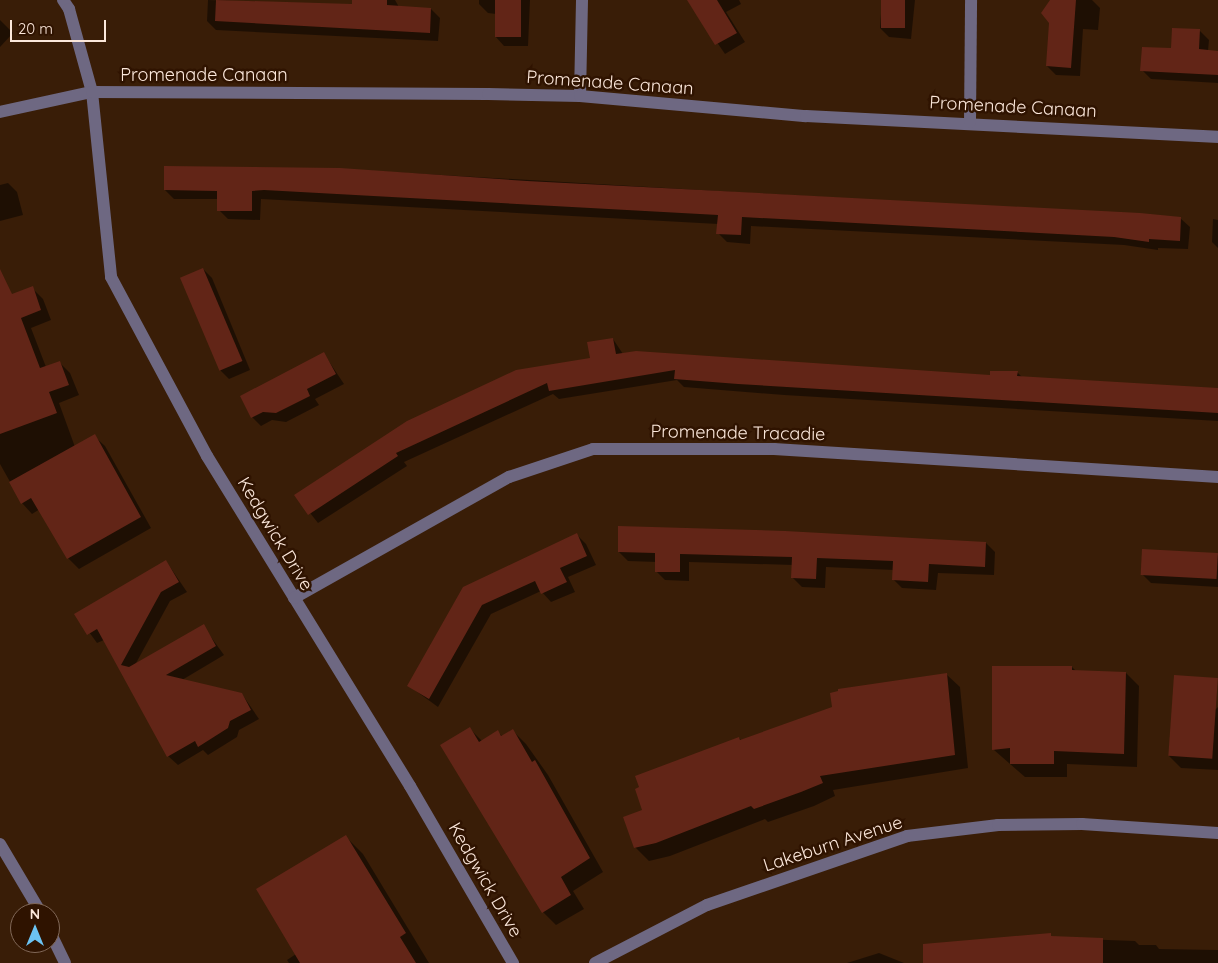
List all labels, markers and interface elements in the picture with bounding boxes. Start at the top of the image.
scale bar [12,10,109,42]
text: 20 m [18,19,53,38]
street label: Promenade Canaan [120,64,288,86]
street label: Promenade Canaan [526,66,694,100]
street label: Promenade Canaan [929,92,1097,122]
street label: Promenade Tracadie [651,421,825,445]
street label: Kedgwick Drive [233,473,317,595]
street label: Lakeburn Avenue [761,811,905,877]
street label: Kedgwick Drive [443,819,527,941]
north arrow [10,903,60,953]
text: N [30,905,40,923]

